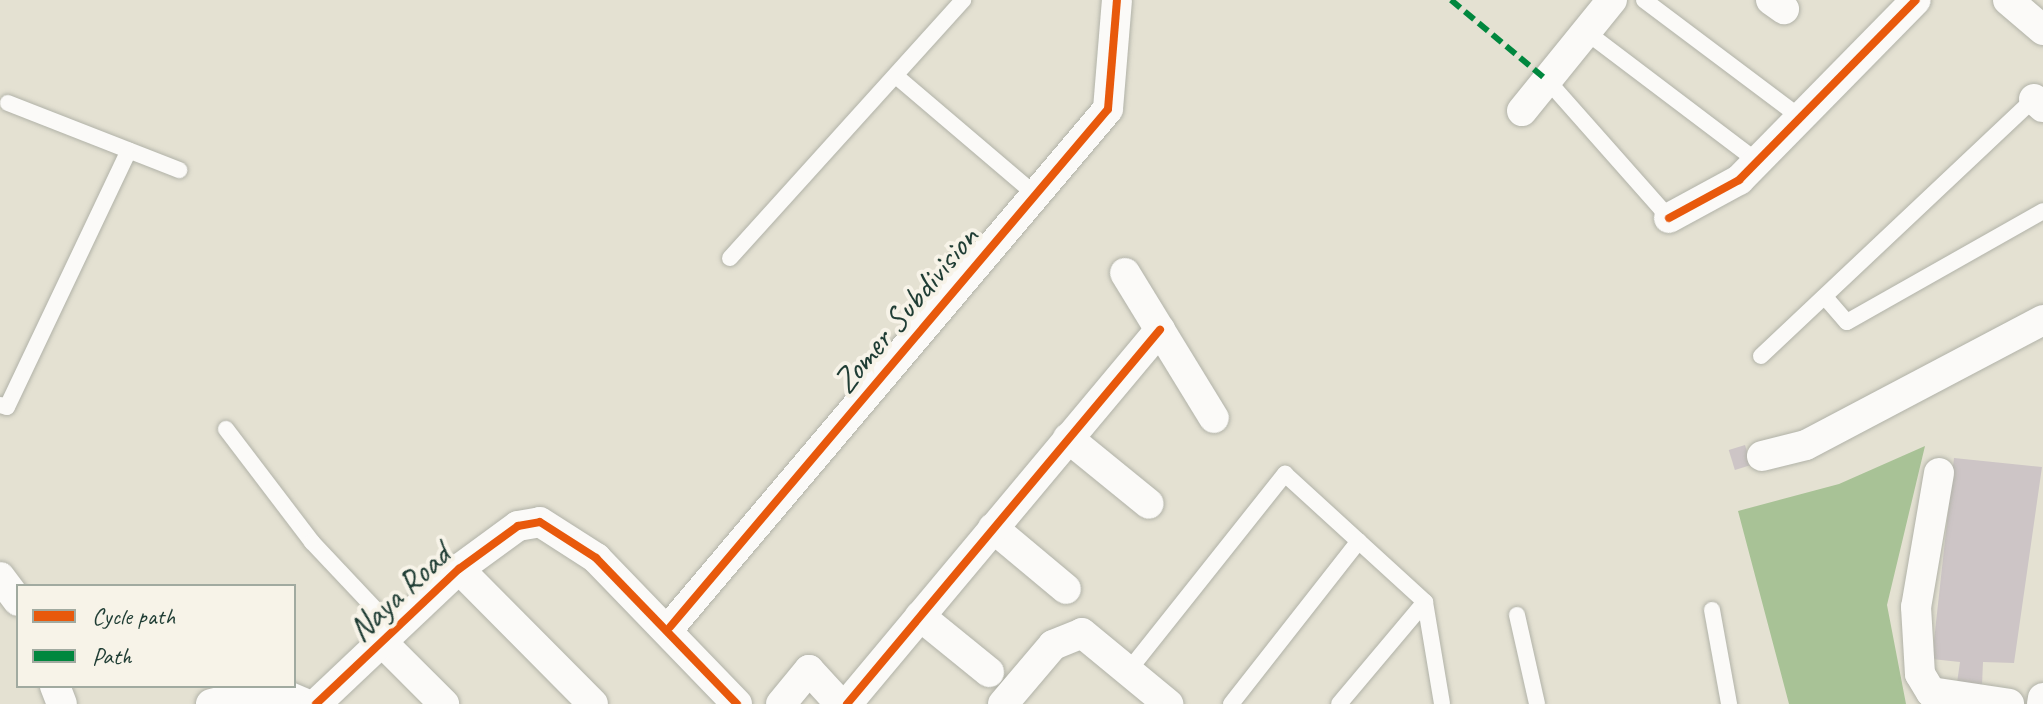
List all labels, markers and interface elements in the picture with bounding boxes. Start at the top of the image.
street label: Zomer Subdivision [824,217,986,401]
street label: Naya Road [339,534,459,650]
legend [16,584,296,688]
text: Cycle path [92,601,175,631]
text: Path [92,641,132,671]

